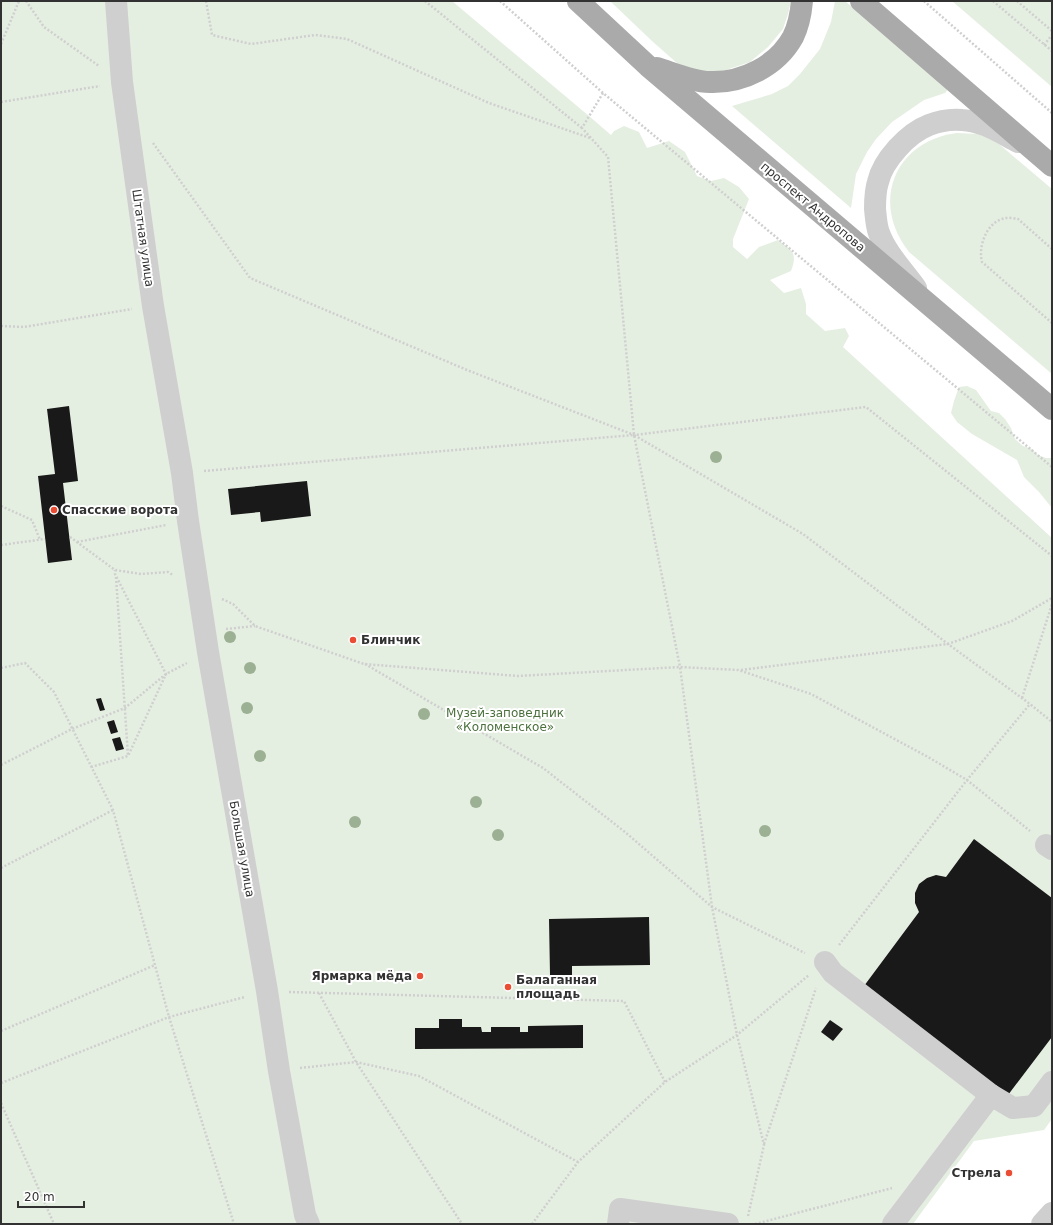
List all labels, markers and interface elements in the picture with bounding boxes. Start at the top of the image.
street label: проспект Андропова [758,159,868,255]
street label: Штатная улица [129,188,157,288]
place label: Спасские ворота [62,503,178,517]
marker: Спасские ворота [49,505,59,515]
place label: Блинчик [361,633,420,647]
marker: Блинчик [348,635,358,645]
park label: Музей-заповедник «Коломенское» [446,706,564,734]
street label: Большая улица [227,800,257,898]
place label: Ярмарка мёда [312,969,412,983]
marker: Ярмарка мёда [415,971,425,981]
place label: Балаганная площадь [516,973,597,1001]
marker: Балаганная площадь [503,982,513,992]
place label: Стрела [952,1166,1001,1180]
marker: Стрела [1004,1168,1014,1178]
scale bar [18,1183,84,1209]
text: 20 m [24,1190,55,1204]

